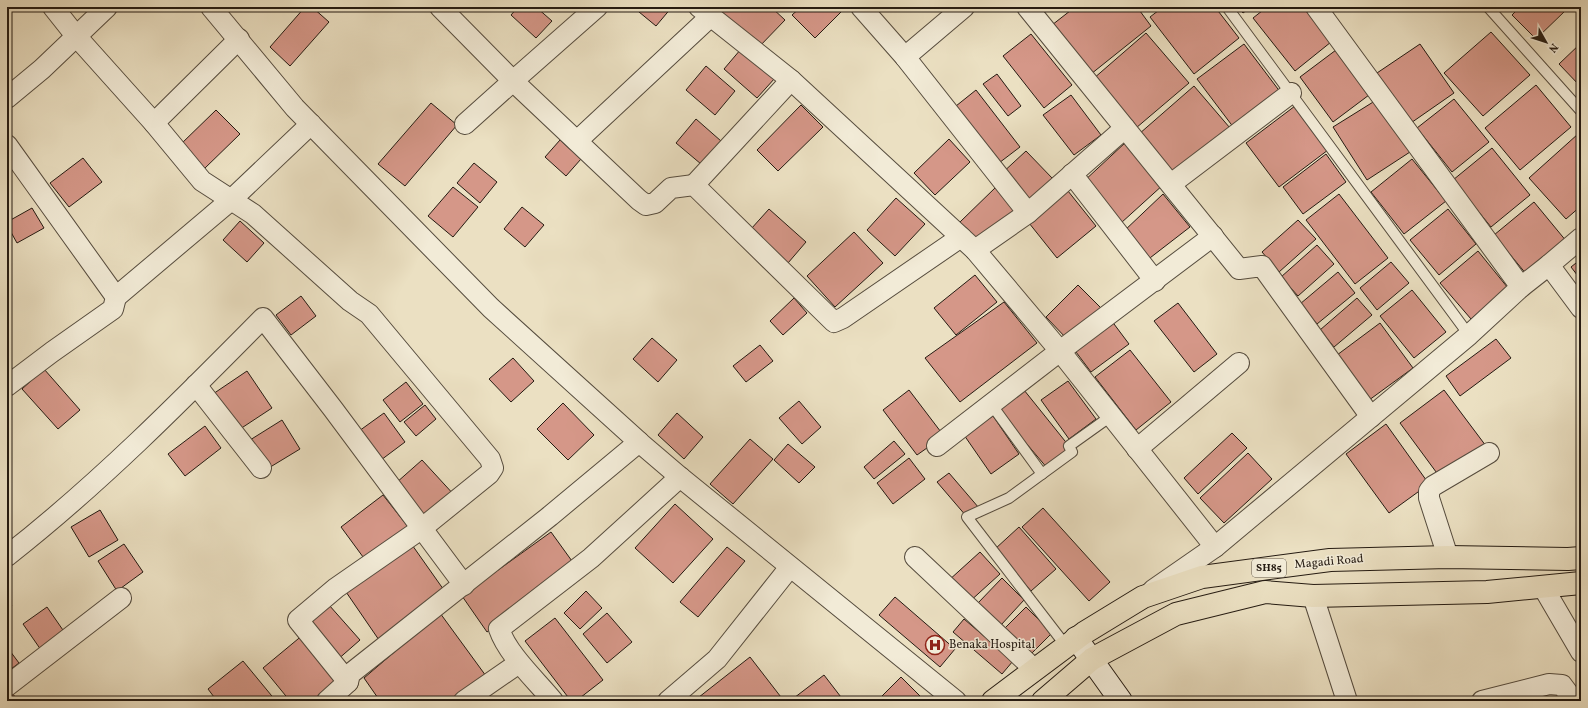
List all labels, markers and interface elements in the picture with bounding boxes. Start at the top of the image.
north arrow [1526,22,1566,62]
text: N [1544,40,1561,55]
street label: Magadi Road [1294,551,1364,573]
road number: SH85 [1252,559,1286,577]
hospital icon: Benaka Hospital [924,634,946,656]
place label: Benaka Hospital [949,637,1035,653]

